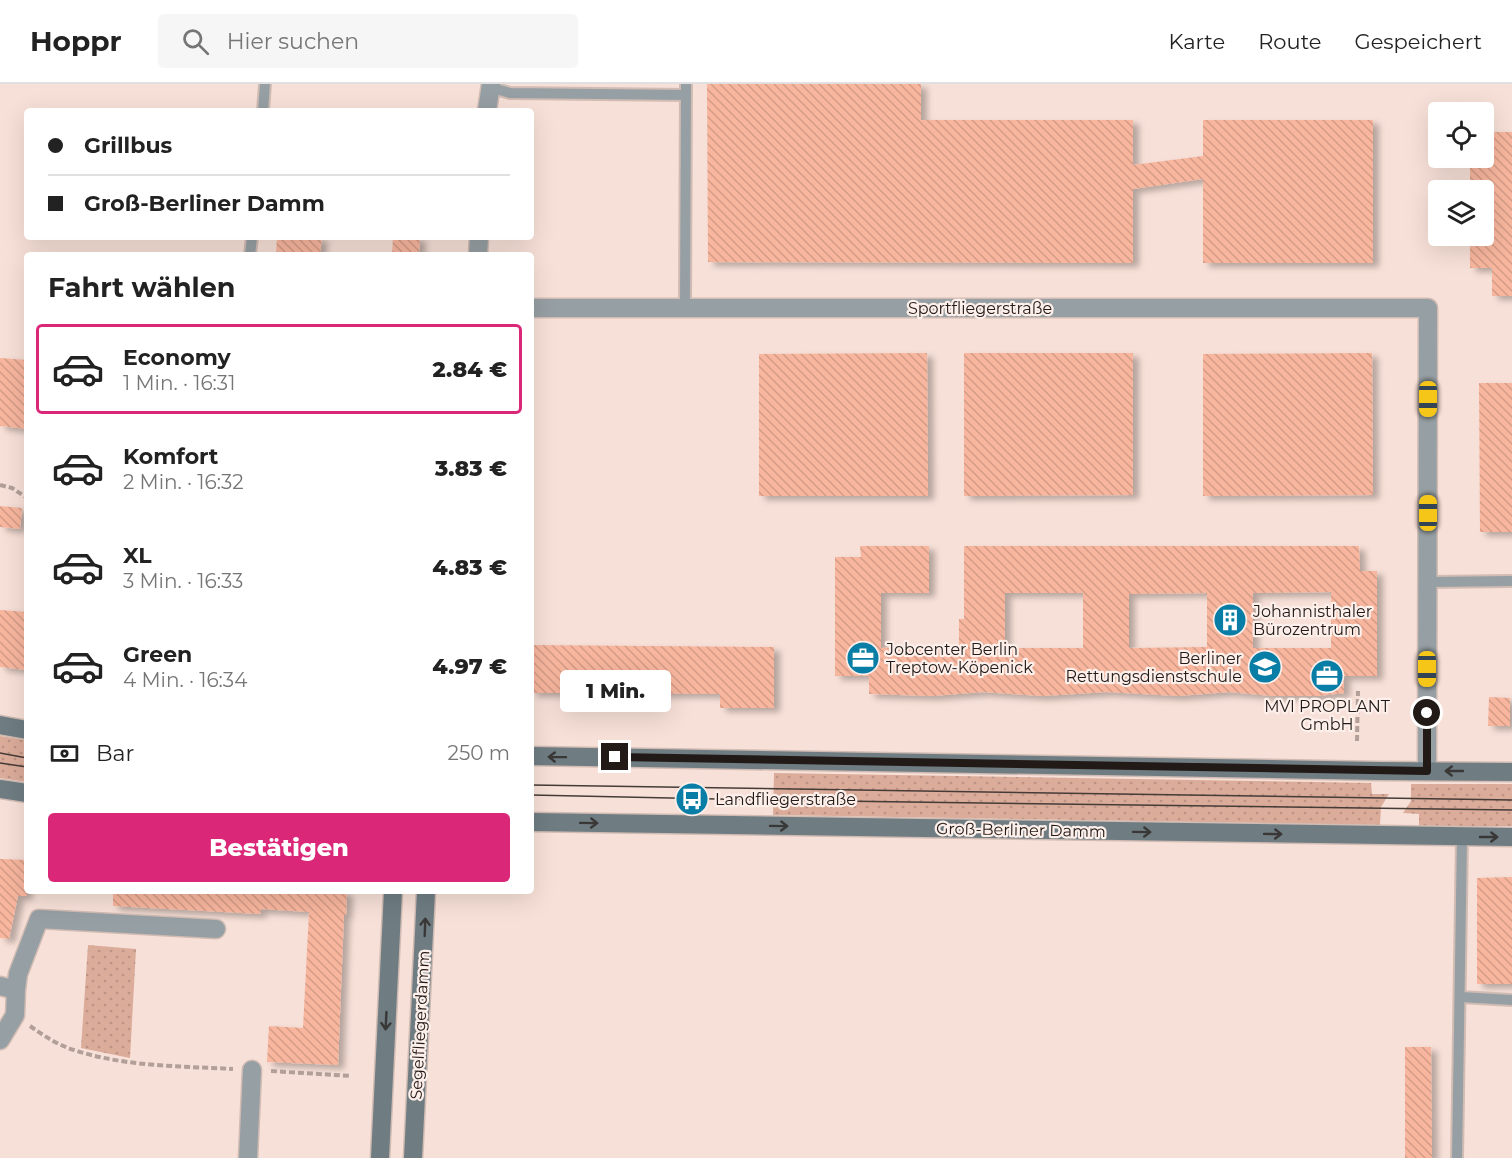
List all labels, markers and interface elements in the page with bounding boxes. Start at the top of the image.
search box [158,14,578,68]
text: Hoppr [30,24,122,58]
icon: search [179,25,212,58]
text: Hier suchen [227,28,359,55]
text: Karte [1169,29,1225,54]
text: Route [1258,29,1321,54]
text: Gespeichert [1354,29,1482,54]
map controls [1428,102,1494,246]
button: locate [1428,102,1494,168]
text: Grillbus [84,132,172,159]
button: layers [1428,180,1494,246]
text: Groß-Berliner Damm [84,190,325,217]
text: Fahrt wählen [48,271,235,304]
street label: Sportfliegerstraße [908,299,1052,318]
icon: car [51,342,105,396]
text: Economy [123,344,231,371]
text: 2.84 € [433,356,507,383]
text: 1 Min. · 16:31 [123,371,235,395]
car [1419,381,1437,417]
icon: car [51,441,105,495]
text: Komfort [123,443,218,470]
text: 3.83 € [435,455,507,482]
text: 2 Min. · 16:32 [123,470,244,494]
car [1419,495,1437,531]
icon: car [51,540,105,594]
text: XL [123,542,152,569]
text: 4.83 € [432,554,507,581]
text: 3 Min. · 16:33 [123,569,243,593]
building icon: Johannisthaler Bürozentrum [1212,602,1248,638]
place label: Johannisthaler Bürozentrum [1252,602,1372,639]
icon: car [51,639,105,693]
office icon: Jobcenter Berlin Treptow-Köpenick [845,640,881,676]
place label: Jobcenter Berlin Treptow-Köpenick [885,640,1033,677]
text: Green [123,641,192,668]
place label: Berliner Rettungsdienstschule [1065,649,1242,686]
school or university icon: Berliner Rettungsdienstschule [1247,649,1283,685]
car [1418,651,1436,687]
text: 4.97 € [432,653,507,680]
office icon: MVI PROPLANT GmbH [1309,658,1345,694]
text: 4 Min. · 16:34 [123,668,247,692]
callout: 1 Min. [560,670,670,712]
text: 1 Min. [586,679,645,703]
place label: MVI PROPLANT GmbH [1264,697,1391,734]
route start [1413,699,1440,726]
icon: cash [48,737,81,770]
text: Bar [96,740,134,767]
text: 250 m [448,741,510,765]
route end [601,743,628,770]
one-way arrow [547,751,567,763]
one-way arrow [1444,765,1464,777]
bus stop icon: Landfliegerstraße [674,781,710,817]
place label: Landfliegerstraße [715,790,856,809]
button: Bestätigen [48,813,510,882]
one-way arrow [579,817,599,828]
street label: Groß-Berliner Damm [936,819,1106,841]
one-way arrow [769,820,789,832]
one-way arrow [1132,826,1152,838]
one-way arrow [1262,829,1282,840]
one-way arrow [1478,831,1498,842]
one-way arrow [419,918,430,938]
street label: Segelfliegerdamm [407,950,433,1100]
one-way arrow [381,1011,392,1031]

